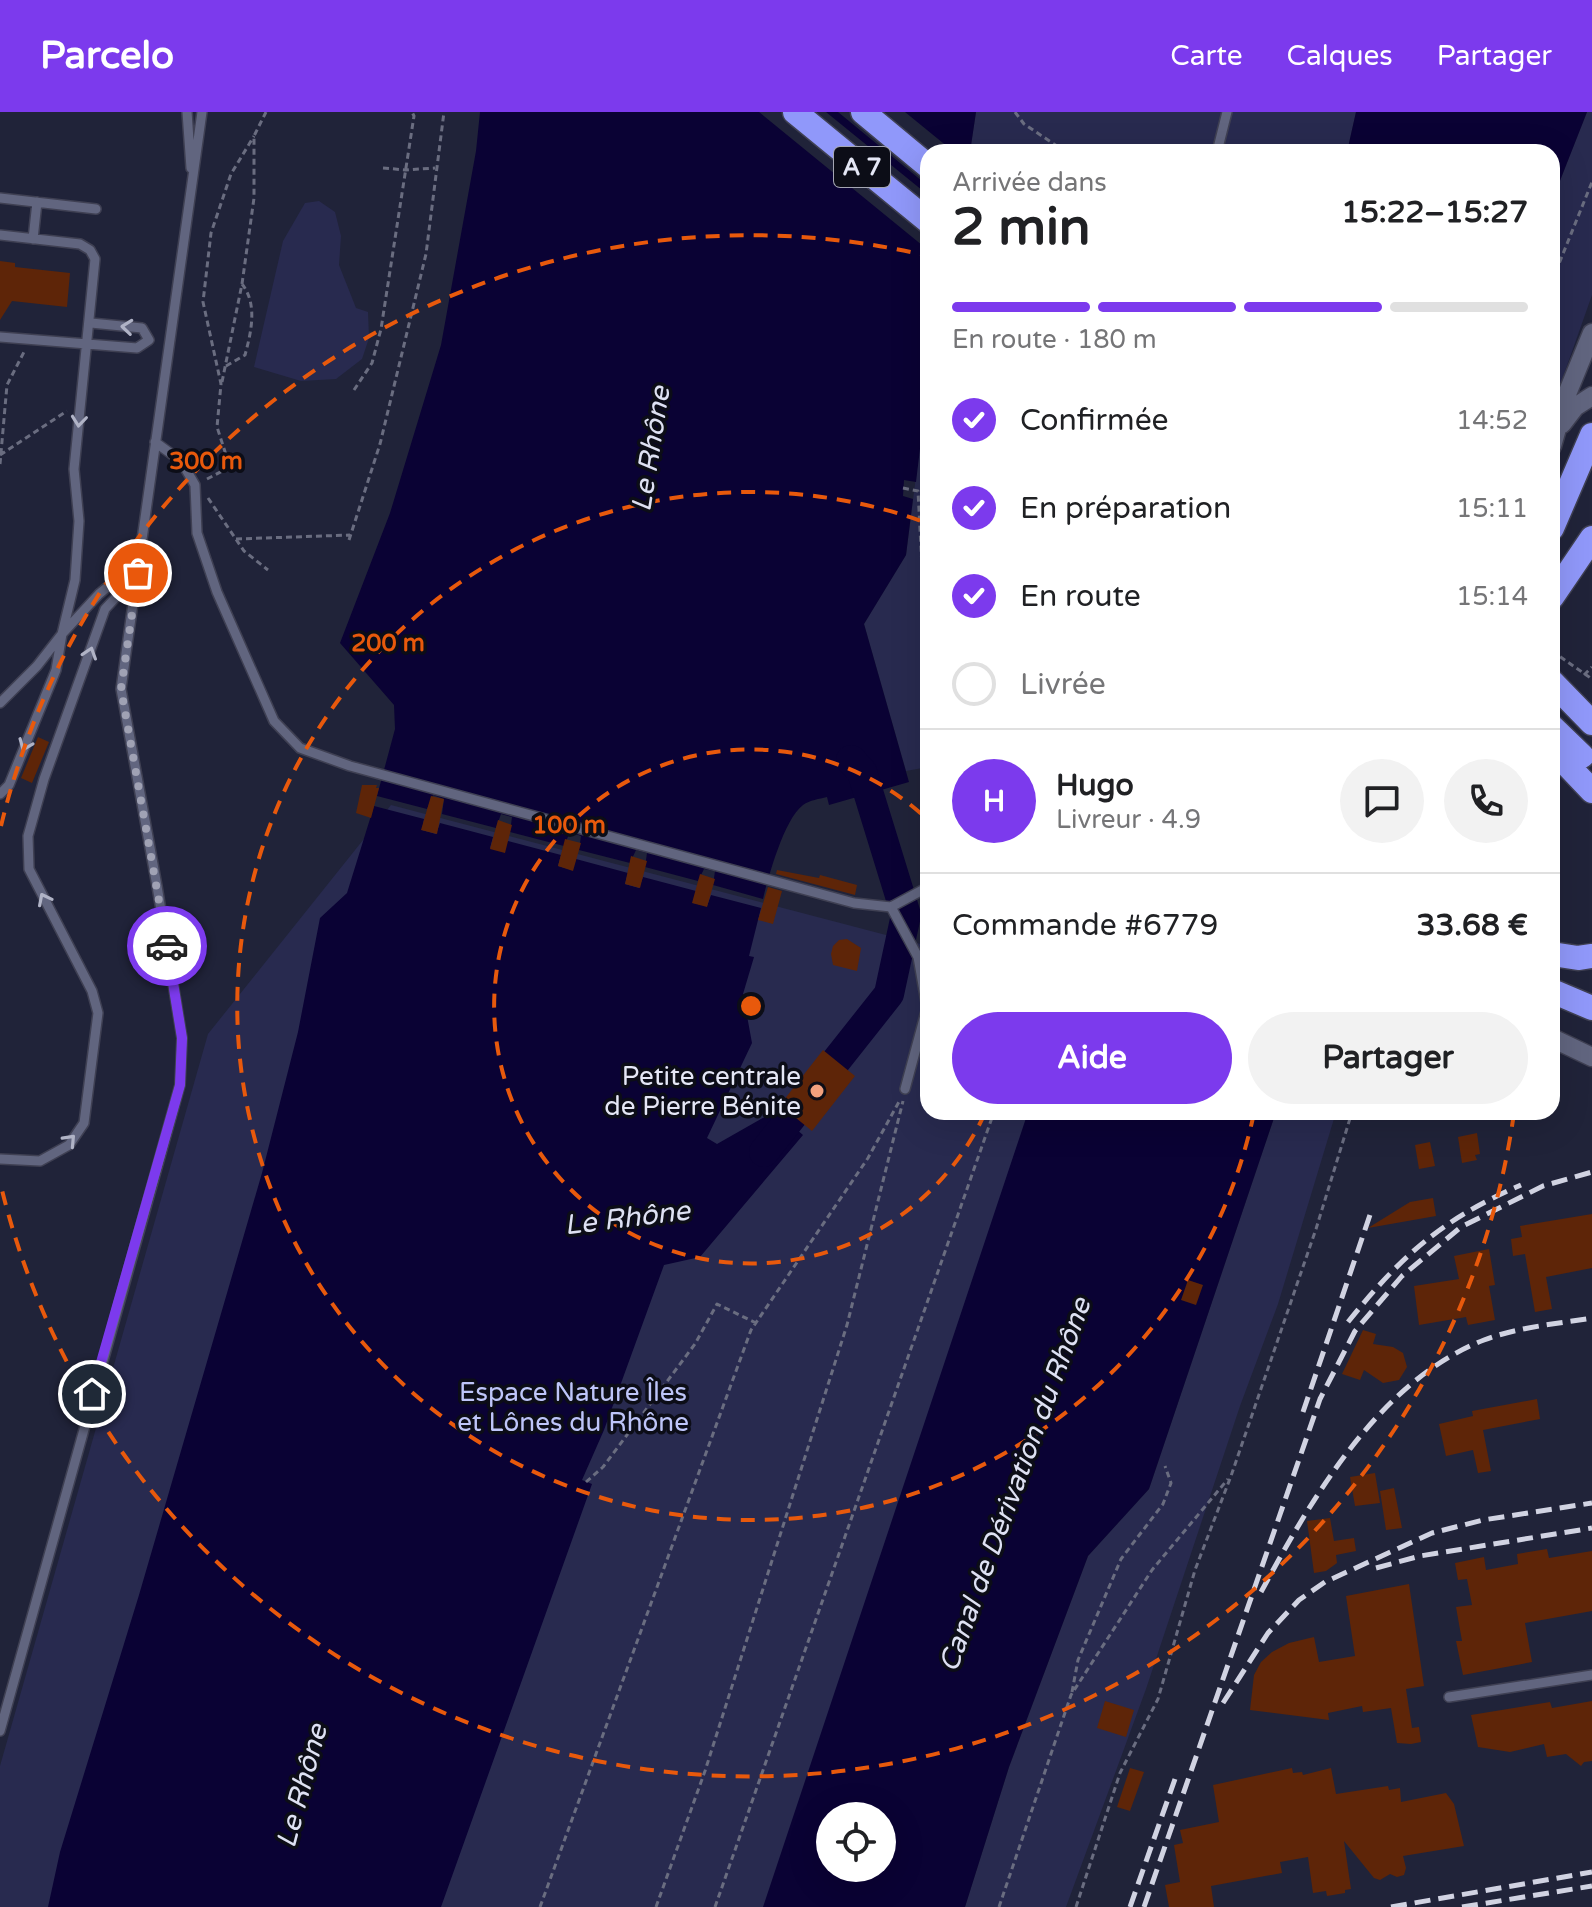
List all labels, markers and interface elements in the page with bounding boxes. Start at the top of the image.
text: Parcelo [40,33,174,79]
text: Carte [1170,39,1243,73]
text: Calques [1287,39,1393,73]
text: Partager [1437,39,1552,73]
road number: A 7 [834,147,890,187]
text: Arrivée dans [952,167,1107,198]
text: 15:22–15:27 [1341,194,1528,231]
text: 2 min [952,196,1091,259]
one-way arrow [120,318,133,335]
text: En route · 180 m [952,324,1157,355]
water label: Le Rhône [624,382,678,514]
icon: check [952,398,996,442]
text: Confirmée [1020,402,1169,439]
text: 14:52 [1456,405,1528,436]
one-way arrow [71,415,88,428]
text: 300 m [169,447,243,476]
icon: check [952,486,996,530]
text: En préparation [1020,490,1231,527]
text: 15:11 [1456,493,1528,524]
pin [104,539,172,607]
icon: bag [116,551,160,595]
icon: check [952,574,996,618]
text: En route [1020,578,1141,615]
text: 15:14 [1456,581,1528,612]
text: 200 m [351,629,425,658]
one-way arrow [81,646,97,660]
text: Livrée [1020,666,1106,703]
one-way arrow [18,737,35,751]
button: chat [1340,759,1424,843]
button: phone [1444,759,1528,843]
text: Hugo [1056,767,1134,804]
text: H [983,783,1005,820]
text: Livreur · 4.9 [1056,804,1201,835]
text: 100 m [532,811,606,840]
one-way arrow [39,892,54,907]
courier [127,906,207,986]
text: Commande #6779 [952,907,1218,944]
text: 33.68 € [1417,907,1528,944]
icon: car [145,924,189,968]
centre of rings [737,992,765,1020]
button: Aide [952,1012,1232,1104]
button: Partager [1248,1012,1528,1104]
place label: Petite centrale de Pierre Bénite [604,1061,801,1122]
marker: Petite centrale de Pierre Bénite [808,1082,826,1100]
one-way arrow [61,1135,76,1149]
water label: Le Rhône [562,1193,694,1243]
water label: Canal de Dérivation du Rhône [931,1292,1099,1676]
pin [58,1360,126,1428]
icon: home [70,1372,114,1416]
park label: Espace Nature Îles et Lônes du Rhône [457,1377,689,1438]
water label: Le Rhône [269,1719,335,1851]
map controls [816,1802,896,1882]
button: locate [816,1802,896,1882]

